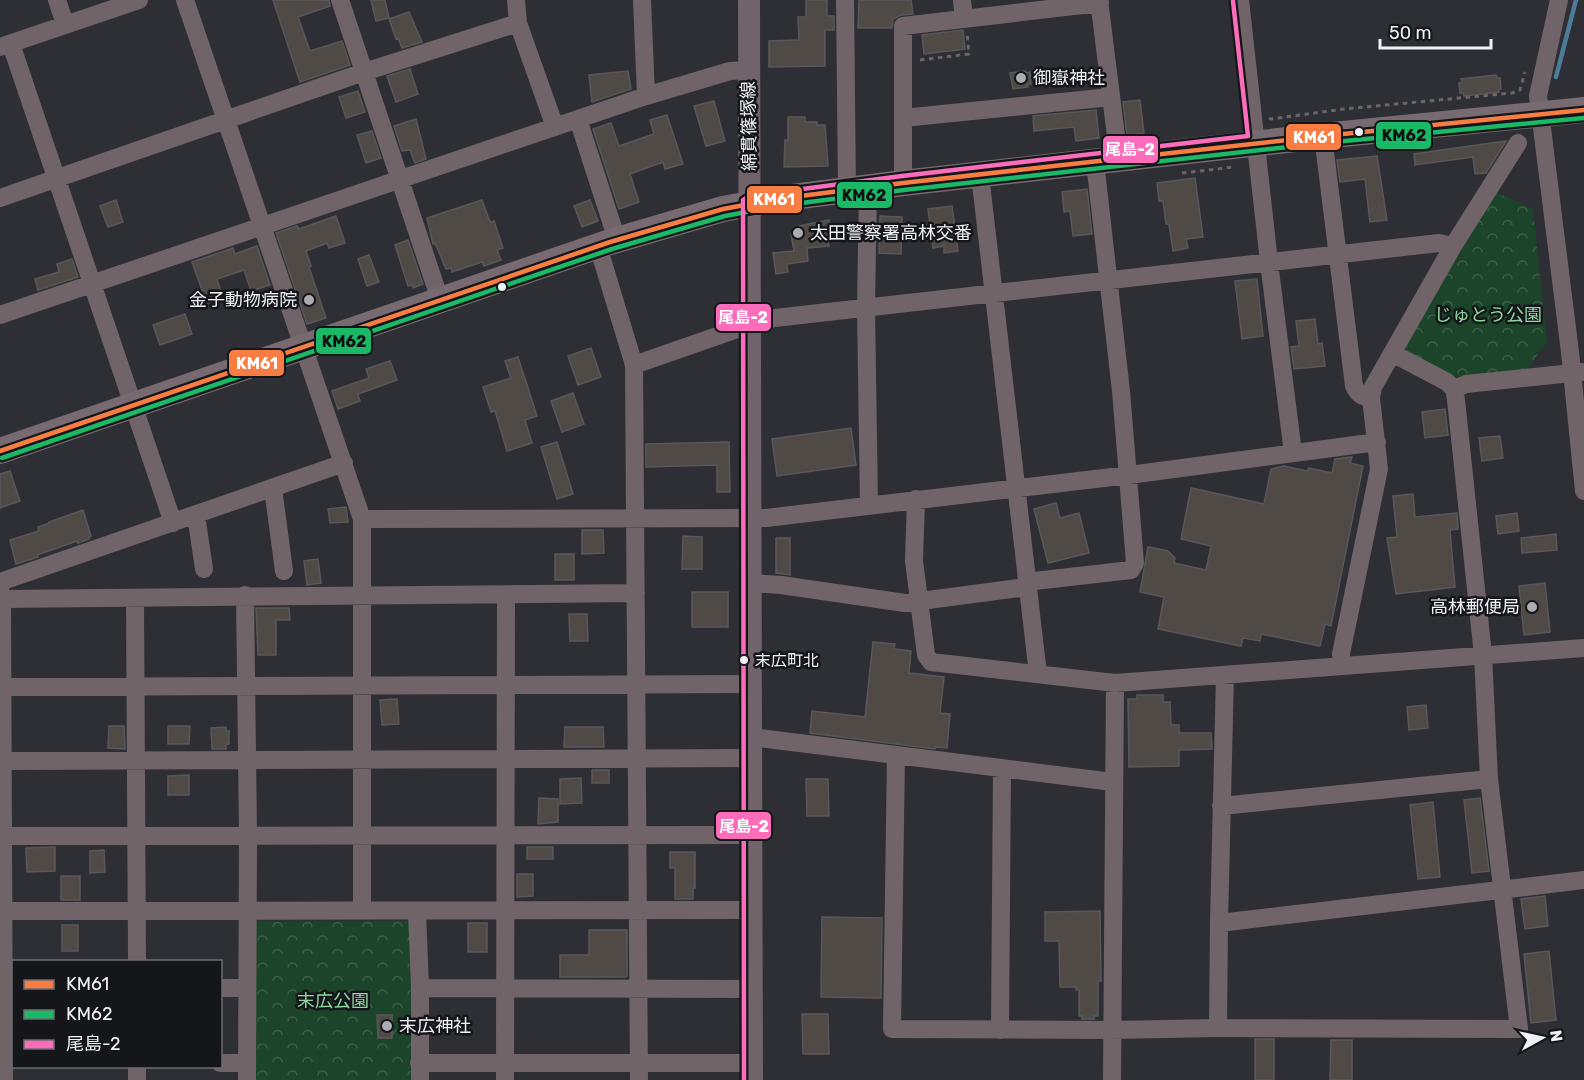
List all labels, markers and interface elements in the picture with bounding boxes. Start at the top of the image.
scale bar [1380,12,1491,50]
text: 50 m [1389,22,1432,44]
place label: 御嶽神社 [1033,67,1105,89]
marker: 御嶽神社 [1014,71,1028,85]
street label: 綿貫篠塚線 [737,81,761,171]
line badge: KM62 [1375,121,1432,150]
line badge: KM61 [1285,123,1342,151]
unlabelled marker [1353,126,1365,138]
text: KM62 [1382,126,1426,145]
text: KM61 [1293,128,1335,147]
line badge: 尾島-2 [1102,135,1159,164]
text: 尾島-2 [1105,140,1155,159]
line badge: KM62 [836,181,893,209]
line badge: KM61 [746,185,803,214]
text: KM62 [842,186,886,205]
text: KM61 [753,190,795,209]
place label: 太田警察署高林交番 [810,222,972,244]
marker: 太田警察署高林交番 [791,226,805,240]
unlabelled marker [496,281,508,293]
place label: 金子動物病院 [189,289,297,311]
marker: 金子動物病院 [302,293,316,307]
line badge: 尾島-2 [715,303,772,332]
park label: じゅとう公園 [1434,304,1542,326]
text: 尾島-2 [718,308,768,327]
line badge: KM62 [315,327,372,355]
text: KM62 [322,332,366,351]
line badge: KM61 [228,349,285,377]
text: KM61 [236,354,278,373]
place label: 高林郵便局 [1430,596,1520,618]
marker: 高林郵便局 [1525,600,1539,614]
place label: 末広町北 [755,651,819,670]
marker: 末広町北 [738,654,750,666]
line badge: 尾島-2 [715,811,772,840]
text: 尾島-2 [719,817,769,836]
legend [12,960,222,1068]
text: KM61 [66,973,109,995]
park label: 末広公園 [297,990,369,1012]
text: KM62 [66,1003,113,1025]
north arrow [1512,1008,1572,1068]
place label: 末広神社 [399,1015,471,1037]
marker: 末広神社 [380,1019,394,1033]
text: N [1546,1029,1567,1043]
text: 尾島-2 [66,1033,121,1055]

